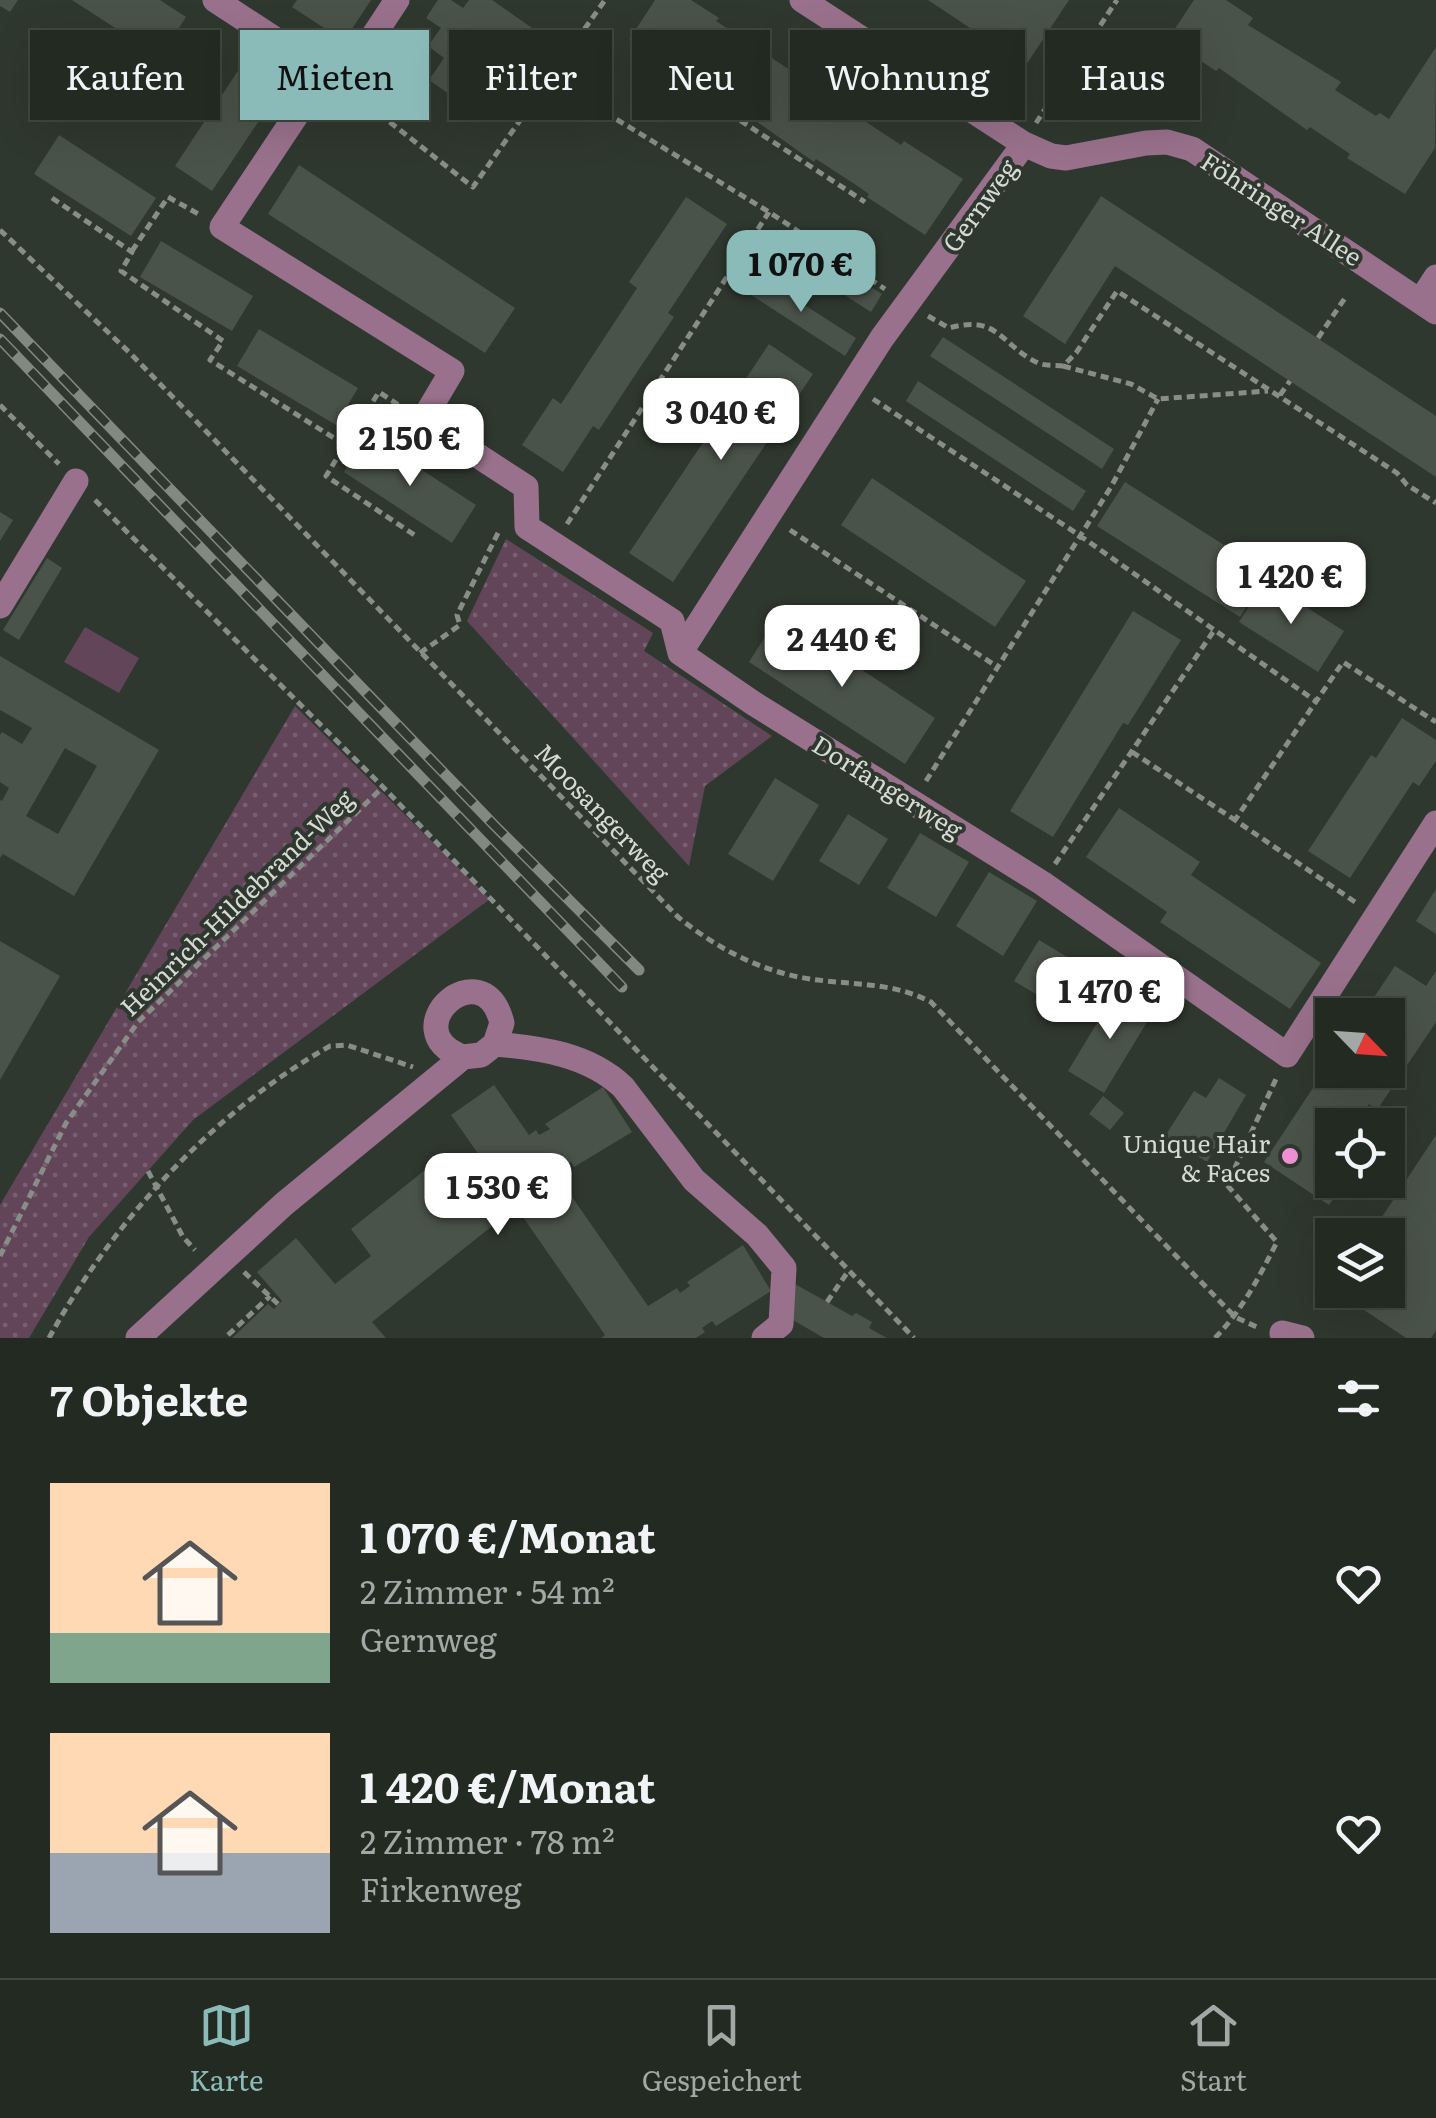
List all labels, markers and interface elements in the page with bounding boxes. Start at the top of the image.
chip: Kaufen [30,30,220,120]
chip: Mieten [240,30,429,120]
chip: Filter [449,30,612,120]
chip: Neu [632,30,770,120]
chip: Wohnung [790,30,1025,120]
chip: Haus [1045,30,1200,120]
street label: Föhringer Allee [1194,142,1370,274]
street label: Gernweg [933,151,1025,259]
pin: 1 070 € [709,230,893,315]
text: 1 070 € [749,238,853,286]
pin: 3 040 € [629,378,813,463]
text: 3 040 € [665,386,777,434]
pin: 2 150 € [318,404,502,489]
text: 2 150 € [359,412,461,460]
pin: 1 420 € [1199,542,1383,627]
text: 1 420 € [1239,550,1343,598]
pin: 2 440 € [750,605,934,690]
text: 2 440 € [787,613,897,661]
street label: Dorfangerweg [806,725,970,847]
street label: Moosangerweg [527,734,679,890]
street label: Heinrich-Hildebrand-Weg [111,780,361,1024]
pin: 1 470 € [1018,957,1202,1042]
text: 1 470 € [1058,965,1162,1013]
north arrow [1315,998,1405,1088]
map controls [1315,998,1405,1308]
button: locate [1315,1108,1405,1198]
place label: Unique Hair & Faces [1122,1124,1270,1190]
marker: Unique Hair & Faces [1279,1145,1301,1167]
pin: 1 530 € [406,1153,590,1238]
text: 1 530 € [447,1161,549,1209]
button: layers [1315,1218,1405,1308]
text: 7 Objekte [50,1367,248,1429]
icon: filters [1331,1371,1386,1426]
text: 1 070 €/Monat [360,1504,656,1566]
icon: home [130,1523,250,1643]
icon: heart [1331,1556,1386,1611]
text: 2 Zimmer · 54 m² [360,1566,615,1614]
text: Gernweg [360,1614,497,1662]
text: 1 420 €/Monat [360,1754,655,1816]
icon: home [130,1773,250,1893]
icon: heart [1331,1806,1386,1861]
text: 2 Zimmer · 78 m² [360,1816,615,1864]
text: Firkenweg [360,1864,522,1912]
tab: Karte [189,1998,264,2100]
tab: Gespeichert [642,1998,802,2100]
tab: Start [1180,1998,1247,2100]

